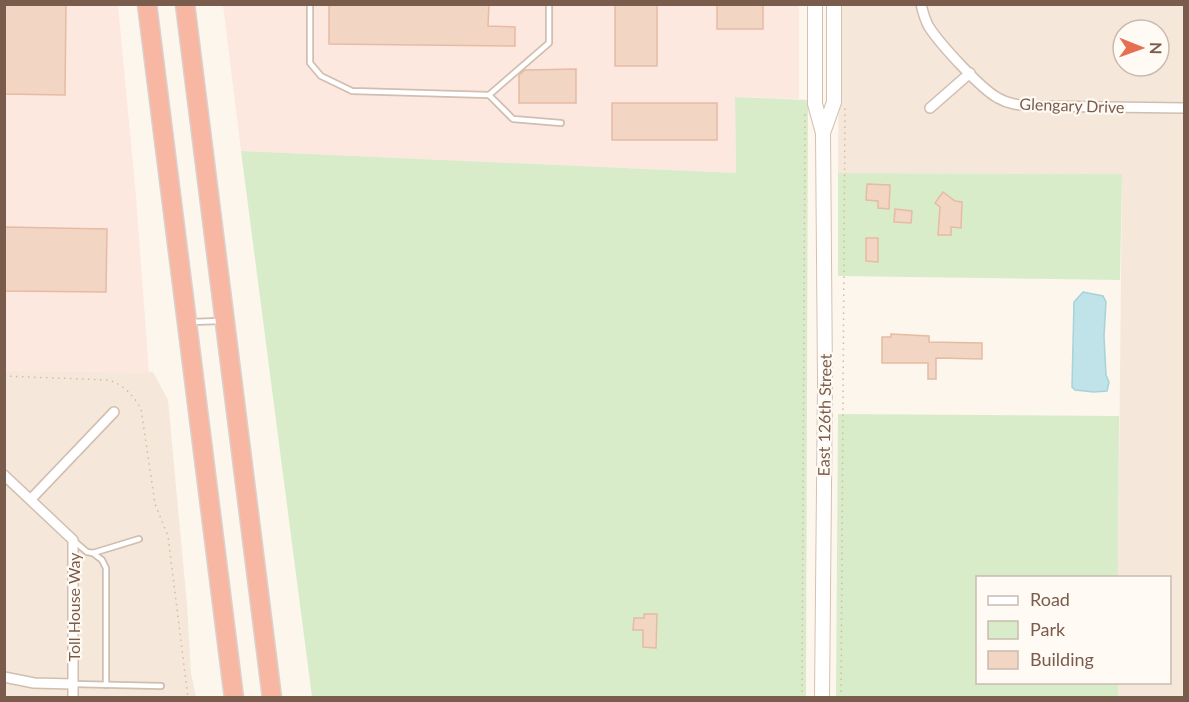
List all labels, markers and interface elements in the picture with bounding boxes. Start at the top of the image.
north arrow [1111,18,1171,78]
text: N [1147,42,1166,55]
street label: Glengary Drive [1019,94,1125,116]
street label: East 126th Street [813,353,835,476]
street label: Toll House Way [64,552,83,662]
legend [976,576,1171,684]
text: Road [1030,588,1070,610]
text: Park [1030,618,1066,640]
text: Building [1030,648,1094,670]

